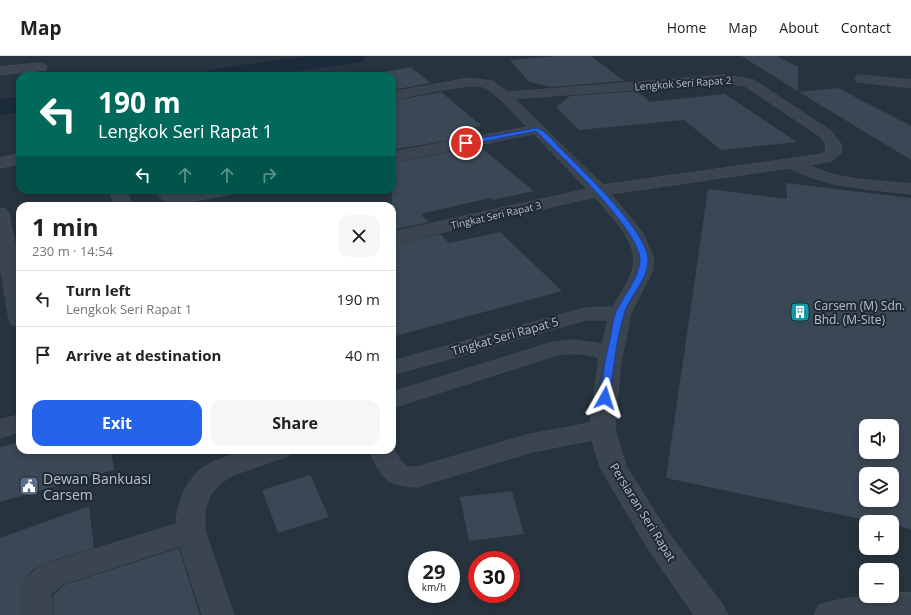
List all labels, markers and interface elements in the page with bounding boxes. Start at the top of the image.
text: Map [20,15,61,41]
text: Home [667,18,706,37]
text: Map [728,18,757,37]
text: About [779,18,819,37]
text: Contact [841,18,891,37]
street label: Lengkok Seri Rapat 2 [634,73,732,93]
text: 190 m [98,83,181,121]
icon: left [32,88,84,140]
text: Lengkok Seri Rapat 1 [98,119,273,143]
pin [449,126,483,160]
icon: arrive [455,132,477,154]
icon: left [132,164,154,186]
icon: ahead [174,164,196,186]
icon: ahead [216,164,238,186]
icon: right [258,164,280,186]
street label: Tingkat Seri Rapat 3 [450,198,543,232]
text: 1 min [32,210,99,243]
button: close [338,215,380,257]
text: 230 m · 14:54 [32,242,113,260]
text: Turn left [66,280,131,300]
icon: left [32,288,54,310]
text: 190 m [336,289,380,309]
place label: Carsem (M) Sdn. Bhd. (M-Site) [814,297,905,328]
text: Lengkok Seri Rapat 1 [66,300,192,318]
building icon: Carsem (M) Sdn. Bhd. (M-Site) [789,301,811,323]
street label: Tingkat Seri Rapat 5 [450,313,561,359]
icon: arrive [32,344,54,366]
text: Arrive at destination [66,345,221,365]
text: 40 m [345,345,380,365]
position arrow [584,377,626,419]
button: Exit [32,400,202,446]
button: Share [210,400,380,446]
map controls [859,419,899,603]
button: sound [859,419,899,459]
street label: Persiaran Seri Rapat [606,460,680,564]
button: layers [859,467,899,507]
place label: Dewan Bankuasi Carsem [43,469,151,504]
public building icon: Dewan Bankuasi Carsem [18,475,40,497]
button: + [859,515,899,555]
speed limit sign: 30 [468,551,520,603]
text: 29 [423,558,445,585]
button: − [859,563,899,603]
text: km/h [422,580,446,594]

